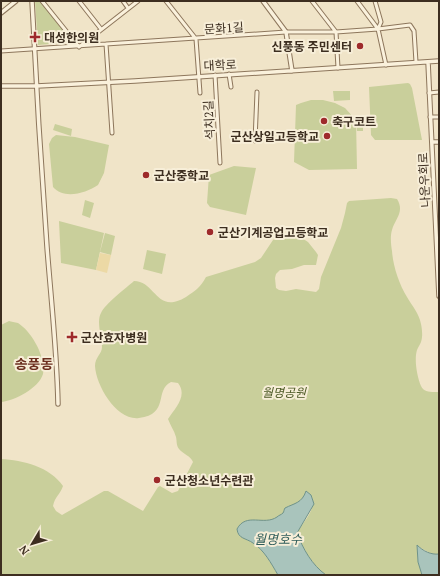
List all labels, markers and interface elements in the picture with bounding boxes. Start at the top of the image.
street label: 문화1길 [204,19,244,37]
place label: 대성한의원 [44,30,99,45]
marker: 대성한의원 [29,31,41,43]
place label: 신풍동 주민센터 [271,39,352,54]
marker: 신풍동 주민센터 [355,41,365,51]
street label: 대학로 [203,57,237,73]
street label: 석치2길 [200,100,218,140]
place label: 축구코트 [332,114,376,129]
marker: 축구코트 [319,116,329,126]
place label: 군산상일고등학교 [231,129,319,144]
marker: 군산상일고등학교 [322,131,332,141]
street label: 나운우회로 [415,152,433,208]
place label: 군산중학교 [154,168,209,183]
marker: 군산중학교 [141,170,151,180]
place label: 군산기계공업고등학교 [218,225,328,240]
marker: 군산기계공업고등학교 [205,227,215,237]
place label: 군산효자병원 [81,330,147,345]
marker: 군산효자병원 [66,331,78,343]
district label: 송풍동 [15,354,53,373]
park label: 월명공원 [262,385,307,400]
place label: 군산청소년수련관 [165,473,253,488]
marker: 군산청소년수련관 [152,475,162,485]
north arrow [12,524,52,564]
water label: 월명호수 [254,530,303,548]
text: N [16,542,32,558]

